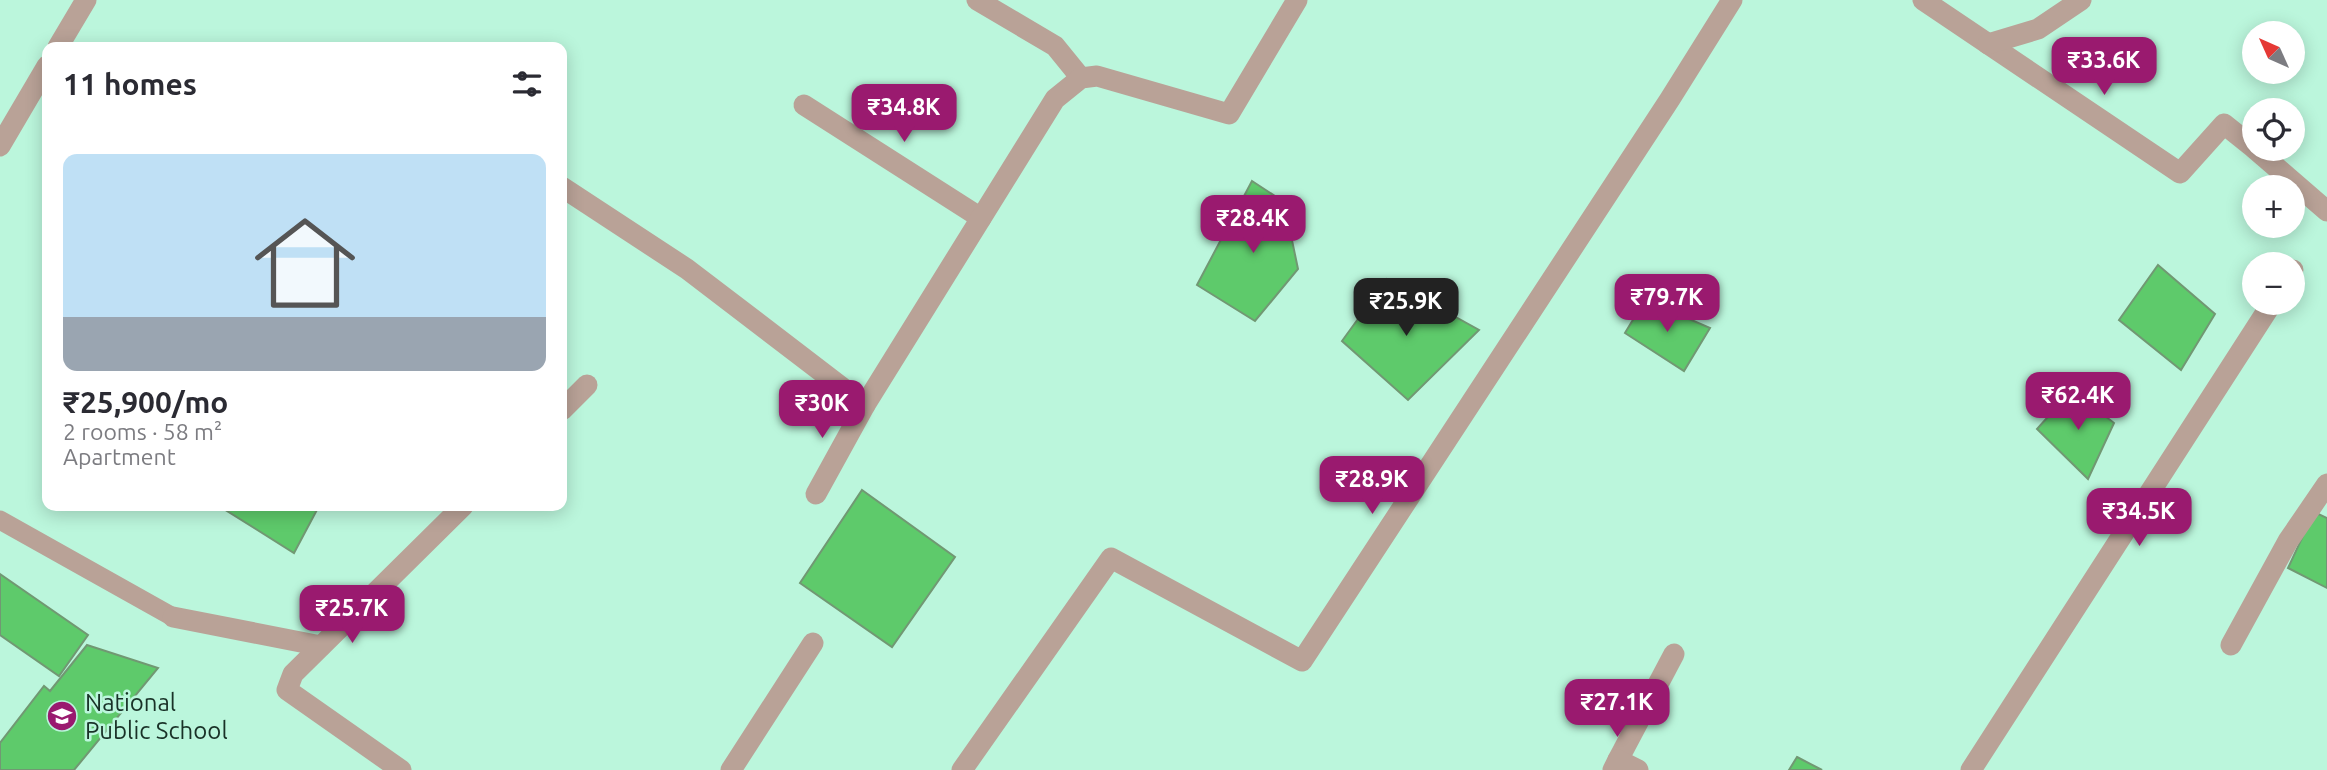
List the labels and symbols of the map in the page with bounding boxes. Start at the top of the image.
north arrow [2242,21,2305,84]
pin: ₹33.6K [2047,38,2161,97]
pin: ₹34.8K [847,85,961,144]
pin: ₹28.4K [1196,196,1310,255]
pin: ₹79.7K [1610,274,1724,334]
pin: ₹25.9K [1349,278,1463,338]
pin: ₹62.4K [2021,372,2135,432]
pin: ₹30K [781,380,863,440]
pin: ₹28.9K [1315,456,1429,516]
pin: ₹34.5K [2082,489,2196,548]
pin: ₹25.7K [295,586,409,645]
pin: ₹27.1K [1560,680,1674,739]
place label: National Public School [85,689,228,744]
school or university icon: National Public School [45,699,79,733]

